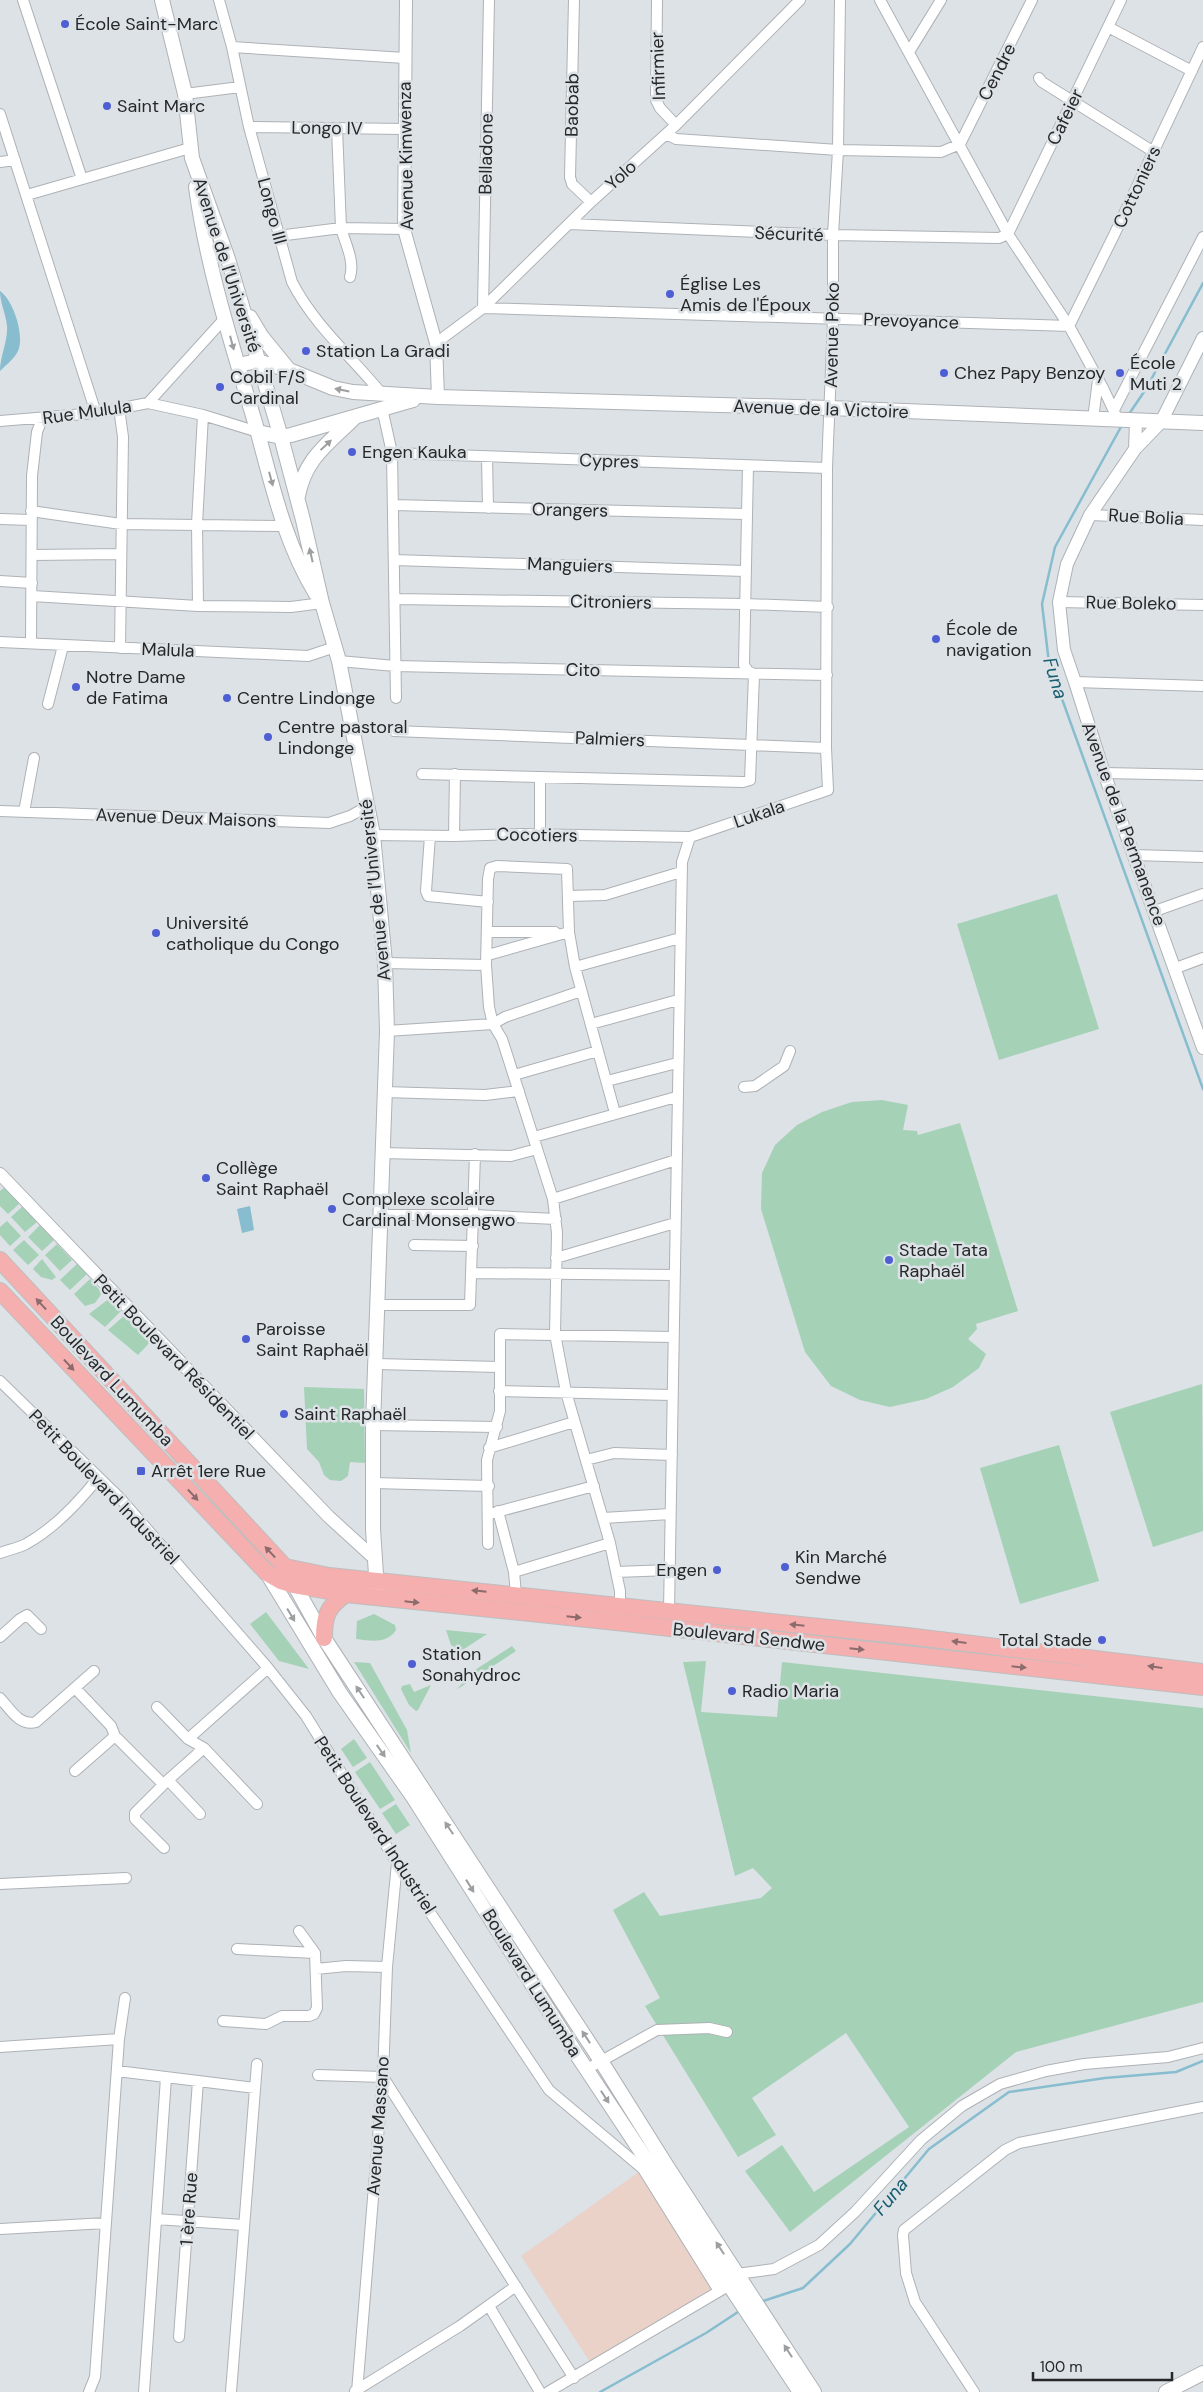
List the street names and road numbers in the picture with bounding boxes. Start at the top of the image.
street label: Infirmier [645,31,671,101]
street label: Cendre [972,39,1022,105]
street label: Baobab [559,73,585,137]
street label: Avenue Kimwenza [393,81,419,231]
street label: Cafeier [1041,85,1089,149]
street label: Belladone [473,113,499,195]
street label: Longo IV [291,115,363,141]
street label: Cottoniers [1107,142,1167,232]
street label: Yolo [600,155,642,195]
street label: Avenue de l’Université [187,174,267,356]
street label: Longo III [252,175,292,247]
street label: Sécurité [754,221,824,247]
street label: Avenue Poko [819,282,845,388]
street label: Prevoyance [863,307,959,335]
street label: Rue Mulula [41,394,133,430]
street label: Avenue de la Victoire [733,394,909,424]
street label: Cypres [579,448,639,474]
street label: Orangers [532,497,608,523]
street label: Rue Bolia [1108,503,1184,531]
street label: Manguiers [527,552,613,578]
street label: Citroniers [570,589,652,615]
street label: Rue Boleko [1085,590,1177,616]
street label: Malula [141,637,195,663]
street label: Cito [565,658,601,682]
street label: Avenue de la Permanence [1076,719,1172,929]
street label: Palmiers [575,726,645,752]
street label: Lukala [730,794,788,834]
street label: Avenue de l’Université [354,798,396,982]
street label: Avenue Deux Maisons [95,803,277,833]
street label: Cocotiers [496,822,578,848]
street label: Petit Boulevard Résidentiel [89,1269,259,1445]
street label: Boulevard Lumumba [45,1311,179,1451]
street label: Petit Boulevard Industriel [23,1404,185,1570]
street label: Boulevard Sendwe [672,1617,826,1657]
street label: Petit Boulevard Industriel [309,1732,441,1918]
street label: Boulevard Lumumba [477,1904,587,2062]
street label: Avenue Massano [361,2055,395,2197]
street label: 1 ère Rue [174,2172,204,2246]

